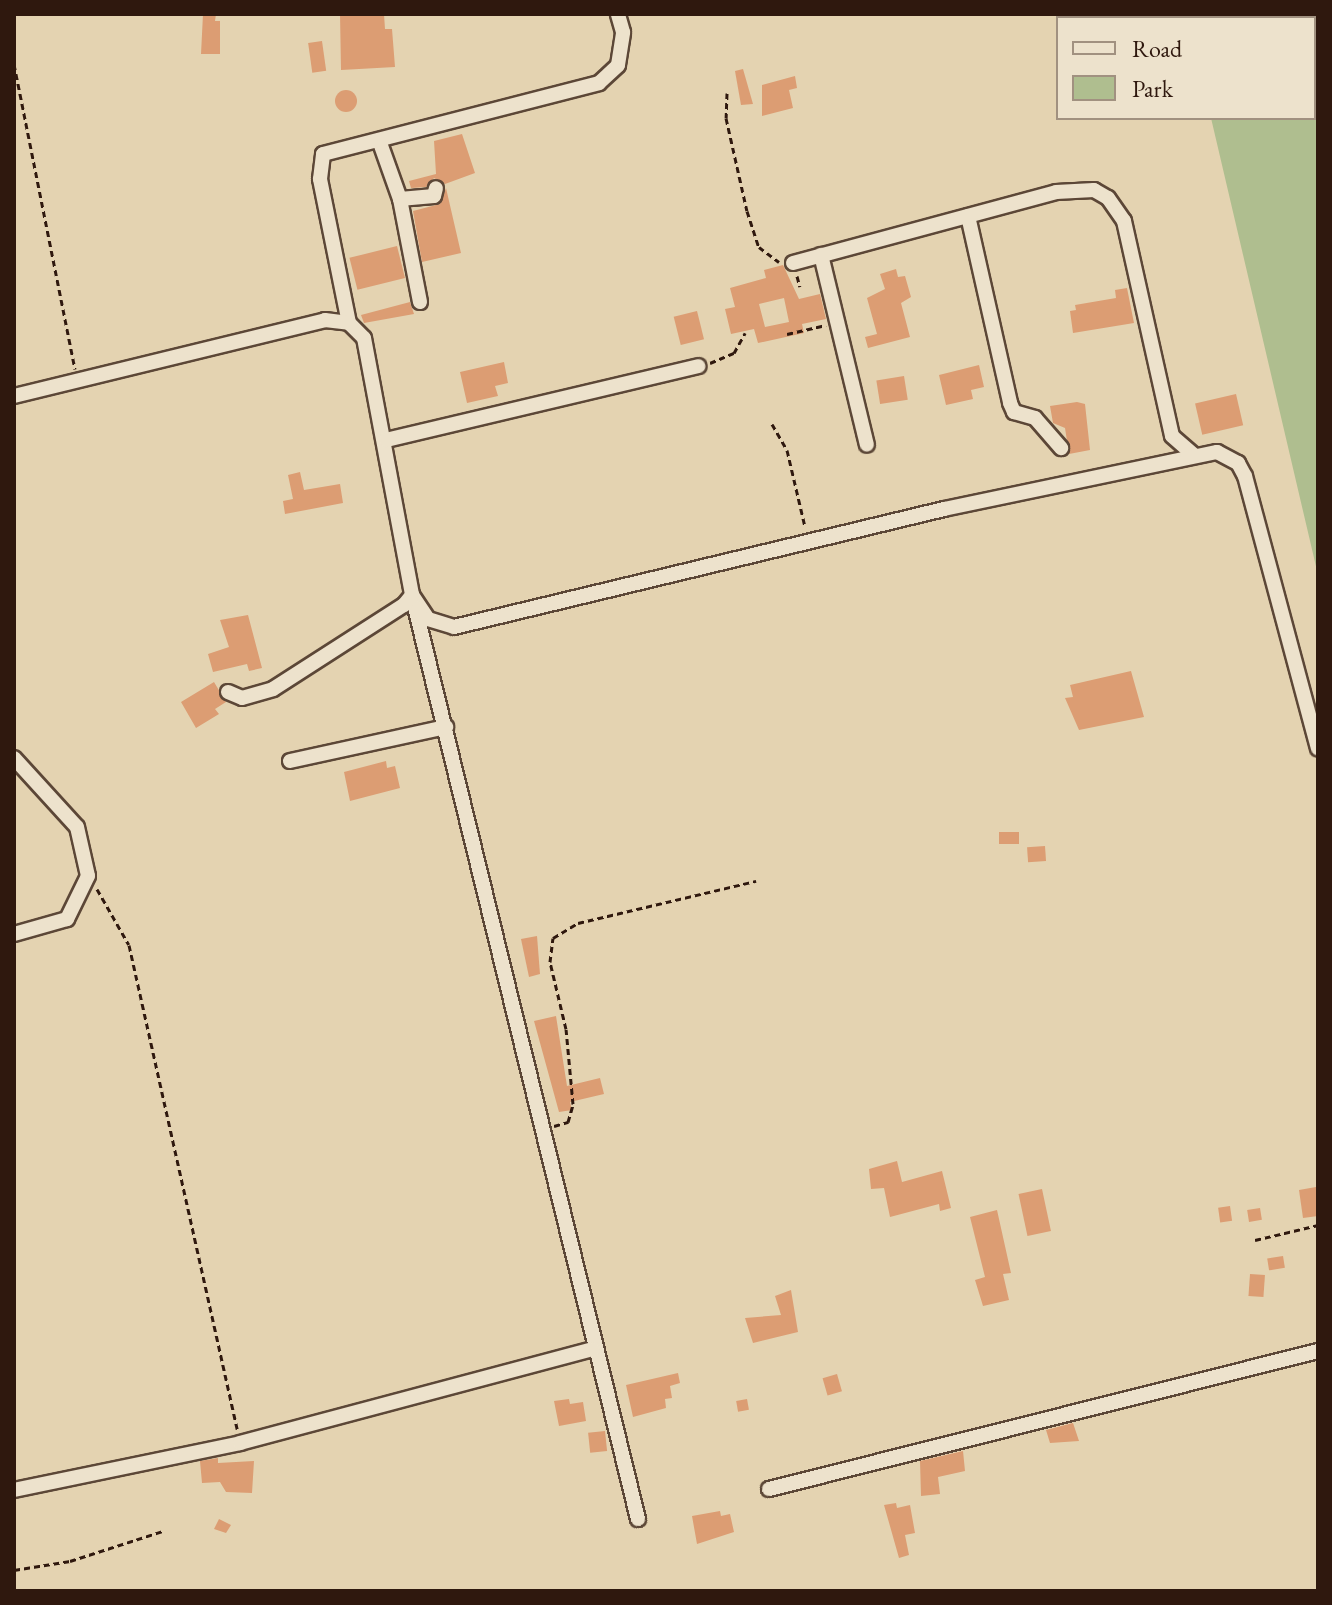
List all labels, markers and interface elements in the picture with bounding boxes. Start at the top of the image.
legend [1056,16,1316,120]
text: Road [1132,33,1182,64]
text: Park [1132,73,1173,104]

